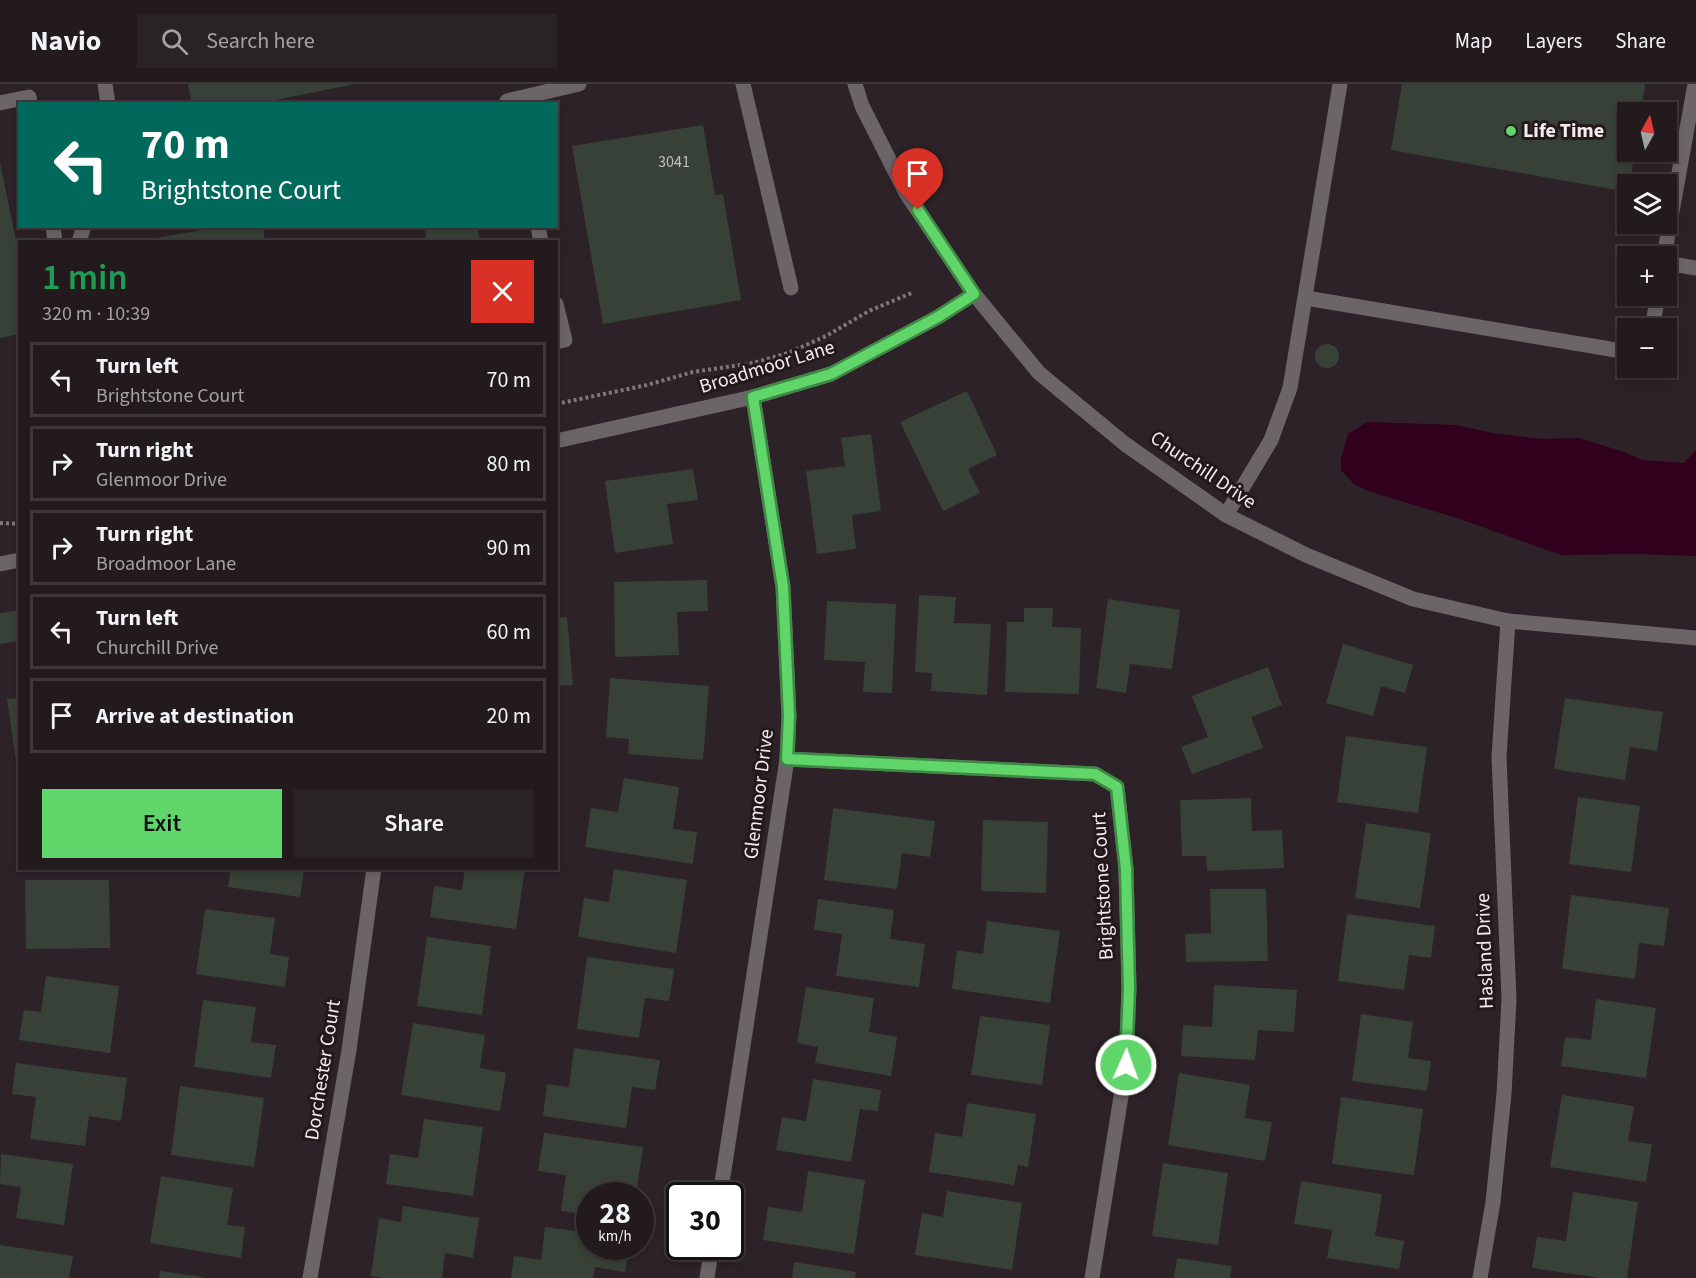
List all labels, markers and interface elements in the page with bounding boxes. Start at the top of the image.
search box [137,14,557,68]
text: Navio [30,21,101,61]
icon: search [158,25,191,58]
text: Search here [206,25,315,57]
text: Map [1455,26,1492,56]
text: Layers [1525,26,1582,56]
text: Share [1615,26,1666,56]
north arrow [1617,102,1677,162]
map controls [1617,102,1677,378]
text: 70 m [141,115,230,175]
place label: Life Time [1523,117,1604,145]
marker: Life Time [1504,124,1518,138]
icon: left [42,126,120,204]
pin [892,148,943,210]
house number: 3041 [658,151,690,173]
icon: arrive [901,157,934,190]
text: Brightstone Court [141,171,341,210]
button: layers [1617,174,1677,234]
button: + [1617,246,1677,306]
text: 1 min [42,252,128,303]
button: close [471,260,534,323]
text: 320 m · 10:39 [42,300,150,328]
button: − [1617,318,1677,378]
street label: Broadmoor Lane [696,333,838,401]
text: Turn left [96,350,178,382]
icon: left [45,363,78,396]
text: 70 m [486,364,531,396]
text: Brightstone Court [96,382,244,410]
street label: Churchill Drive [1144,424,1262,516]
text: Turn right [96,434,193,466]
icon: right [45,447,78,480]
text: 80 m [486,448,531,480]
text: Glenmoor Drive [96,466,227,494]
text: Turn right [96,518,193,550]
icon: right [45,531,78,564]
text: 90 m [486,532,531,564]
text: Broadmoor Lane [96,550,236,578]
text: Turn left [96,602,178,634]
icon: left [45,615,78,648]
text: 60 m [486,616,531,648]
text: Churchill Drive [96,634,218,662]
icon: arrive [45,699,78,732]
text: Arrive at destination [96,700,294,732]
text: 20 m [486,700,531,732]
street label: Glenmoor Drive [737,727,781,861]
button: Exit [42,789,282,858]
button: Share [294,789,534,858]
street label: Brightstone Court [1085,811,1121,961]
street label: Hasland Drive [1469,892,1501,1009]
street label: Dorchester Court [298,997,348,1142]
position arrow [1094,1033,1158,1097]
speed limit sign: 30 [666,1182,744,1260]
text: 28 [599,1192,631,1235]
text: km/h [598,1226,632,1247]

